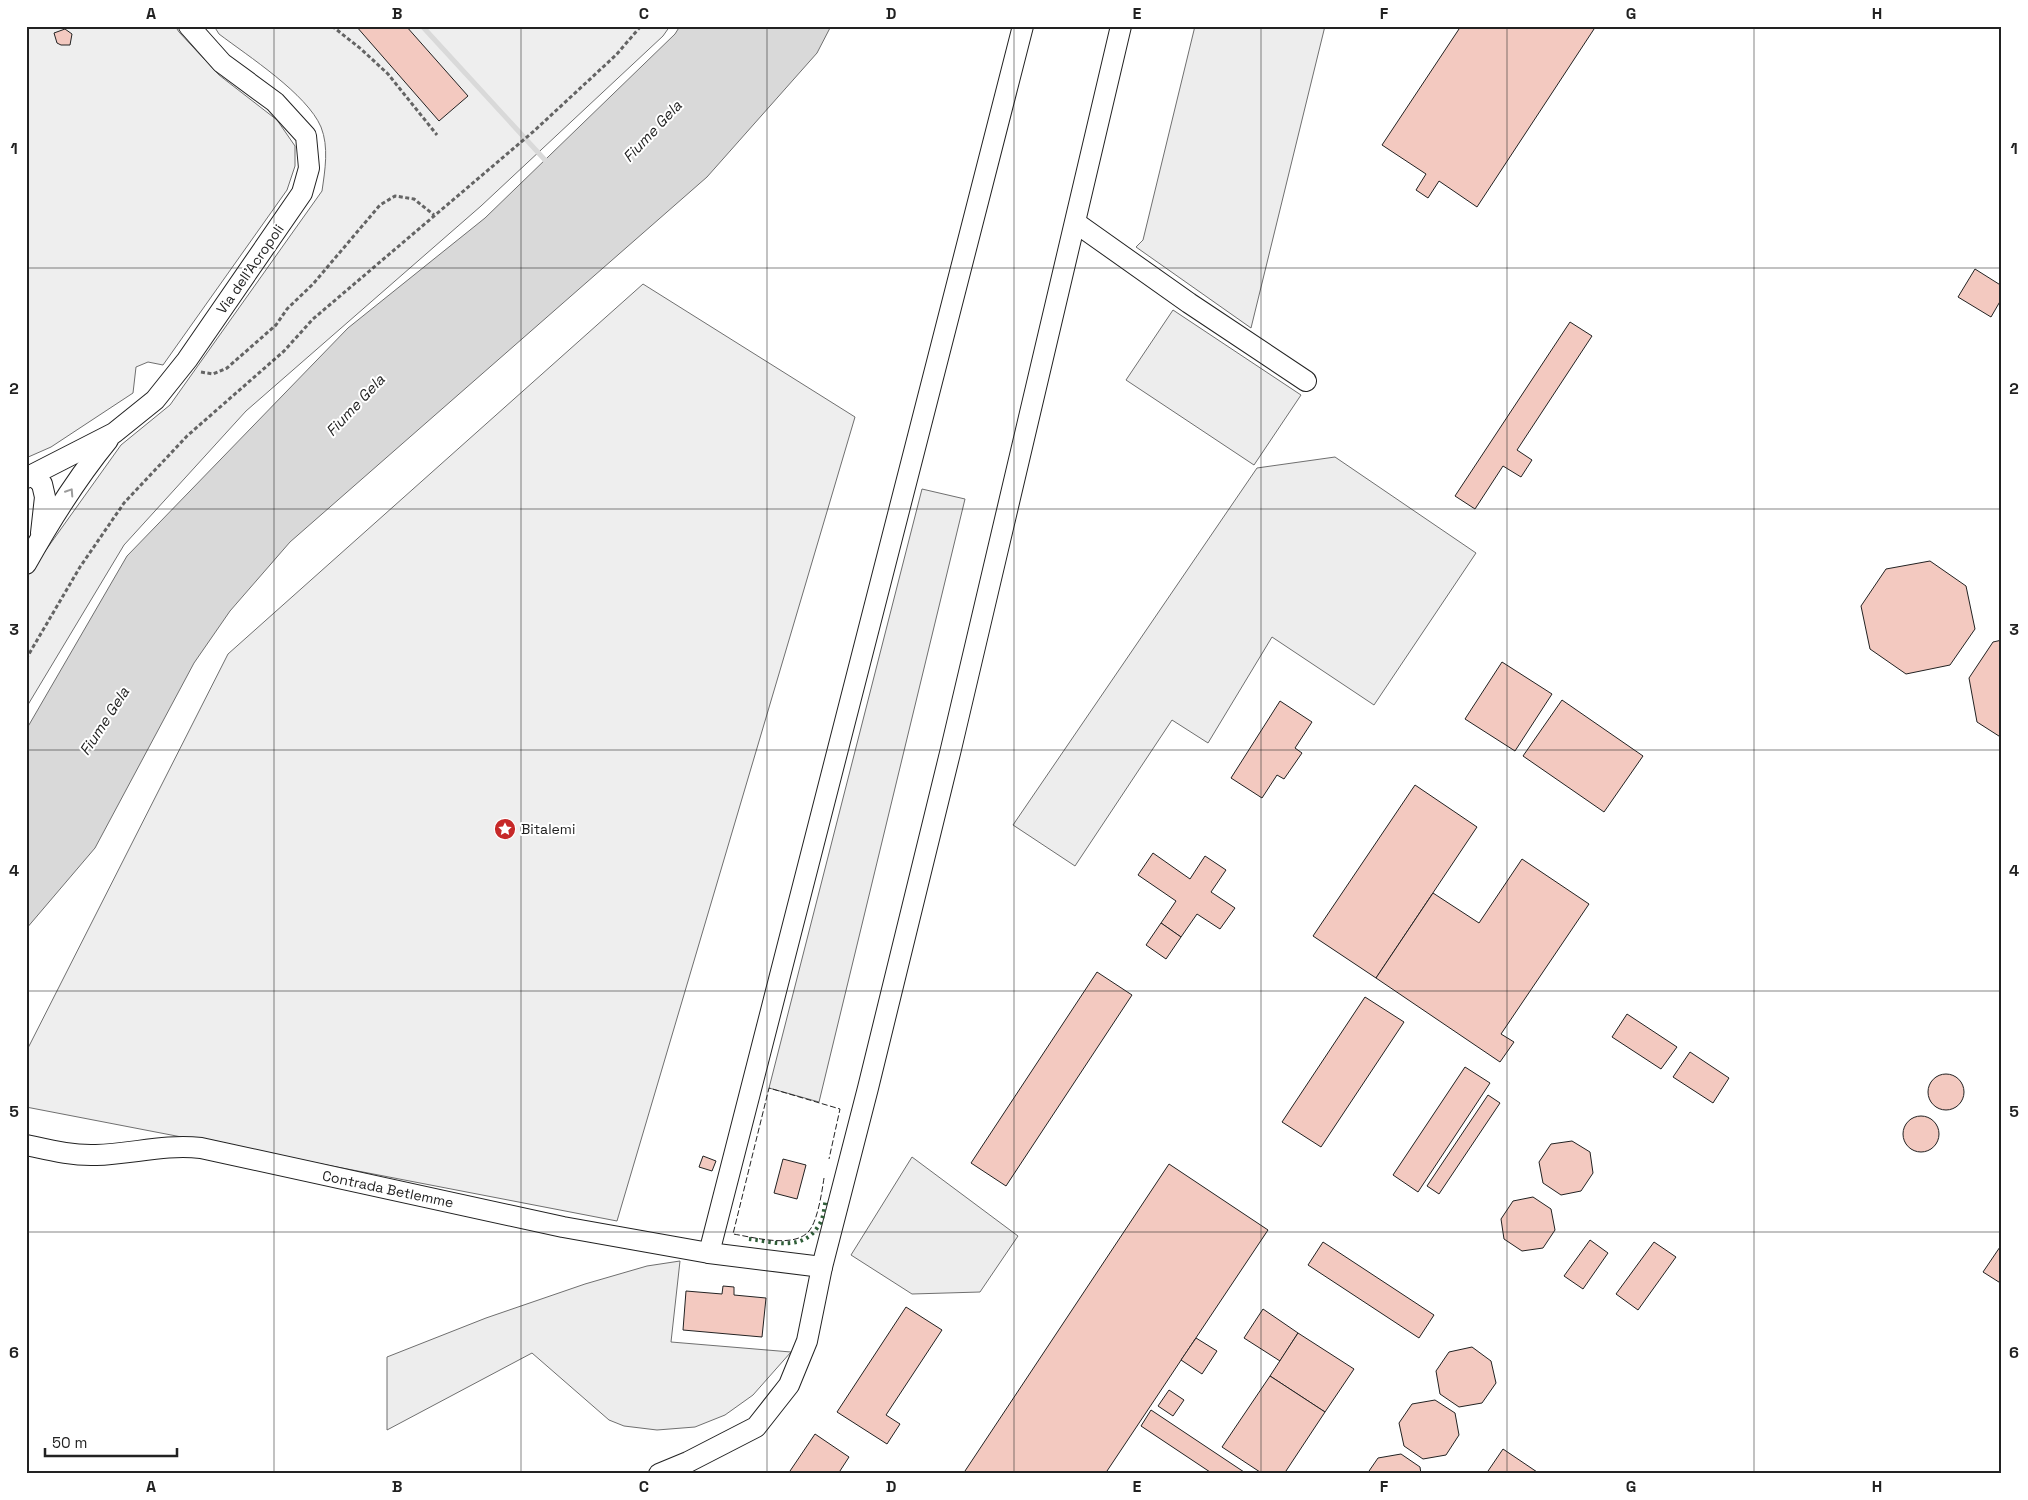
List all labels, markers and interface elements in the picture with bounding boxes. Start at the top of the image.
text: A [146,3,156,24]
text: B [392,3,402,24]
text: C [639,3,649,24]
text: D [886,3,896,24]
text: E [1133,3,1142,24]
text: F [1380,3,1389,24]
text: G [1626,3,1636,24]
text: H [1872,3,1882,24]
water label: Fiume Gela [619,96,686,166]
text: 1 [10,138,18,159]
text: 1 [2010,138,2018,159]
street label: Via dell'Acropoli [212,221,288,317]
water label: Fiume Gela [322,370,389,440]
text: 2 [9,378,19,399]
text: 2 [2009,378,2019,399]
one-way arrow [64,489,73,498]
text: 3 [9,619,19,640]
text: 3 [2009,619,2019,640]
water label: Fiume Gela [75,683,133,759]
place icon: Bitalemi [493,817,517,841]
place label: Bitalemi [521,820,575,838]
text: 4 [9,860,19,881]
text: 4 [2009,860,2019,881]
text: 5 [9,1101,19,1122]
text: 5 [2009,1101,2019,1122]
street label: Contrada Betlemme [321,1166,455,1212]
text: 6 [9,1342,19,1363]
text: 6 [2009,1342,2019,1363]
scale bar [45,1425,178,1457]
text: 50 m [52,1433,87,1452]
text: A [146,1476,156,1497]
text: B [392,1476,402,1497]
text: C [639,1476,649,1497]
text: D [886,1476,896,1497]
text: E [1133,1476,1142,1497]
text: F [1380,1476,1389,1497]
text: G [1626,1476,1636,1497]
text: H [1872,1476,1882,1497]

